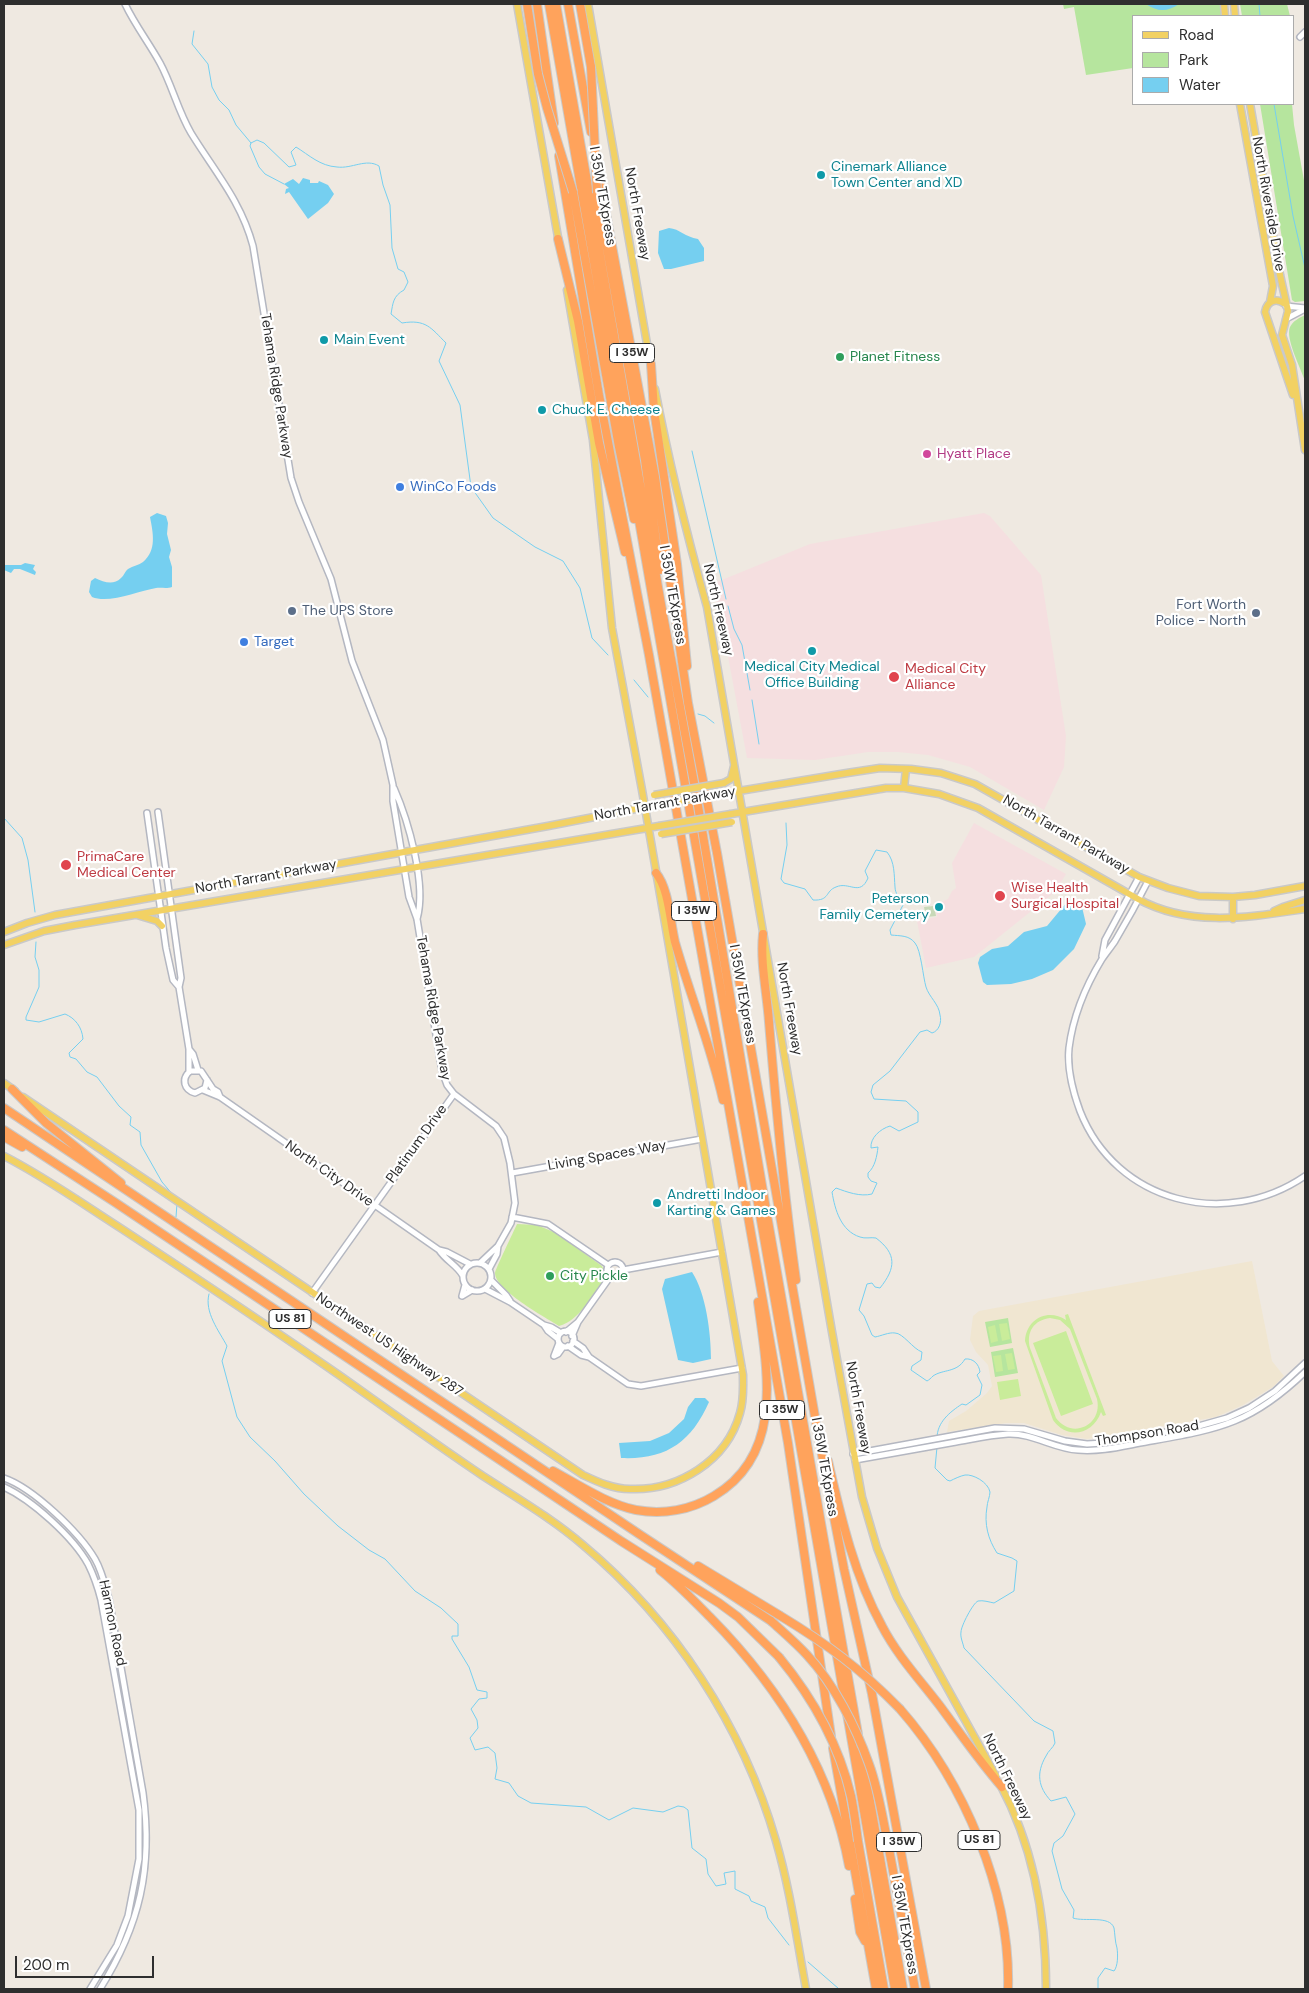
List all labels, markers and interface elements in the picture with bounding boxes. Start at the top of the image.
legend [1132,15,1294,105]
text: Road [1179,25,1214,45]
text: Park [1179,50,1209,70]
text: Water [1179,75,1220,95]
street label: North Riverside Drive [1248,135,1288,273]
street label: I 35W TEXpress [585,145,619,247]
place label: Cinemark Alliance Town Center and XD [831,159,962,192]
street label: North Freeway [621,166,653,262]
marker: Cinemark Alliance Town Center and XD [815,169,827,181]
street label: Tehama Ridge Parkway [256,312,296,460]
place label: Main Event [334,332,405,348]
marker: Main Event [318,334,330,346]
road number: I 35W [610,343,654,362]
place label: Planet Fitness [850,349,940,365]
marker: Planet Fitness [834,351,846,363]
place label: Chuck E. Cheese [552,402,660,418]
marker: Chuck E. Cheese [536,404,548,416]
place label: Hyatt Place [937,446,1011,462]
marker: Hyatt Place [921,448,933,460]
place label: WinCo Foods [410,479,497,495]
marker: WinCo Foods [394,481,406,493]
street label: I 35W TEXpress [655,544,689,646]
street label: North Freeway [699,562,737,658]
place label: Fort Worth Police - North [1156,597,1246,630]
place label: The UPS Store [302,603,393,619]
marker: The UPS Store [286,605,298,617]
marker: Fort Worth Police - North [1250,607,1262,619]
place label: Target [254,634,294,650]
marker: Target [238,636,250,648]
marker: Medical City Medical Office Building [806,645,818,657]
place label: Medical City Medical Office Building [744,659,880,692]
place label: Medical City Alliance [905,661,986,694]
marker: Medical City Alliance [887,670,901,684]
street label: North Tarrant Parkway [593,783,737,825]
street label: North Tarrant Parkway [1000,792,1132,878]
place label: PrimaCare Medical Center [77,849,176,882]
street label: North Tarrant Parkway [194,856,338,898]
marker: PrimaCare Medical Center [59,858,73,872]
place label: Wise Health Surgical Hospital [1011,880,1119,912]
marker: Wise Health Surgical Hospital [993,889,1007,903]
place label: Peterson Family Cemetery [820,891,929,924]
road number: I 35W [672,901,716,920]
marker: Peterson Family Cemetery [933,901,945,913]
street label: Tehama Ridge Parkway [412,934,454,1082]
street label: I 35W TEXpress [725,943,759,1045]
street label: North Freeway [773,961,805,1057]
street label: Platinum Drive [383,1101,451,1187]
street label: North City Drive [282,1137,376,1211]
street label: Living Spaces Way [546,1137,668,1175]
place label: Andretti Indoor Karting & Games [667,1187,776,1220]
marker: Andretti Indoor Karting & Games [651,1197,663,1209]
place label: City Pickle [560,1268,628,1284]
marker: City Pickle [544,1270,556,1282]
street label: Northwest US Highway 287 [312,1290,466,1400]
road number: US 81 [269,1310,311,1328]
street label: North Freeway [842,1360,874,1456]
road number: I 35W [760,1400,804,1420]
street label: I 35W TEXpress [807,1416,841,1518]
street label: Thompson Road [1094,1417,1200,1451]
street label: Harmon Road [95,1578,129,1668]
street label: North Freeway [979,1731,1035,1823]
road number: US 81 [958,1830,1000,1850]
road number: I 35W [876,1832,922,1851]
street label: I 35W TEXpress [887,1874,921,1976]
scale bar [18,1946,156,1978]
text: 200 m [23,1955,69,1975]

